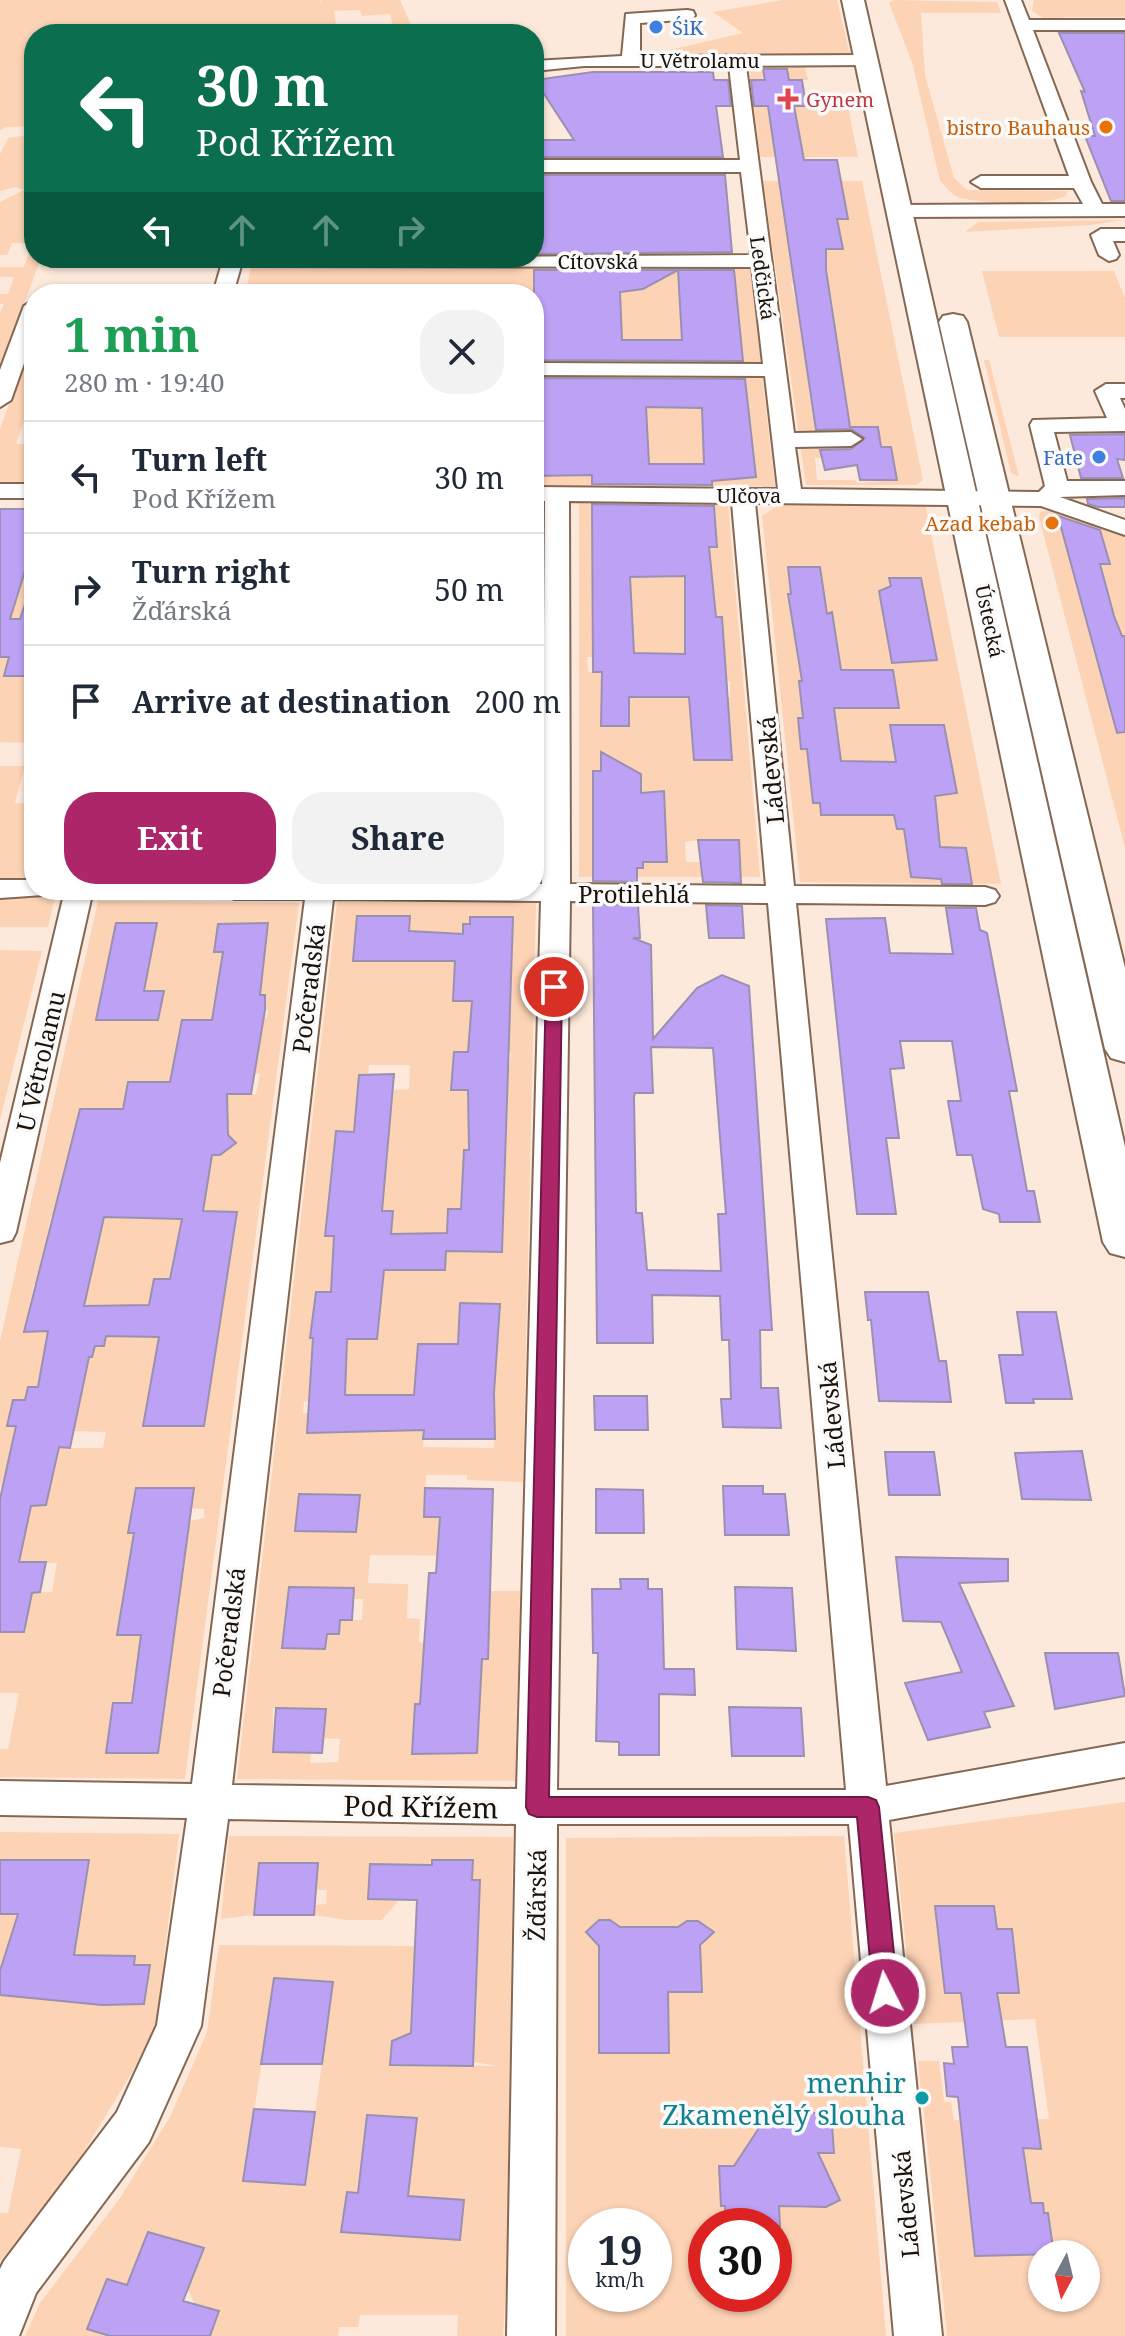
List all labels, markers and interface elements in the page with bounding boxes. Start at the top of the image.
place label: ŚiK [672,14,704,41]
marker: ŚiK [647,18,665,36]
text: 30 m [196,46,329,122]
street label: U Větrolamu [640,47,760,74]
icon: left [64,56,168,160]
place label: Gynem [806,86,874,113]
marker: Gynem [777,88,799,110]
place label: bistro Bauhaus [946,114,1090,141]
text: Pod Křížem [196,118,395,167]
marker: bistro Bauhaus [1097,118,1115,136]
icon: left [136,208,180,252]
icon: ahead [220,208,264,252]
icon: ahead [304,208,348,252]
icon: right [388,208,432,252]
street label: Ledčická [744,234,782,322]
street label: Cítovská [558,248,638,275]
text: 1 min [64,301,200,366]
button: close [420,310,504,394]
text: 280 m · 19:40 [64,364,225,400]
text: Turn left [132,439,267,480]
place label: Fate [1043,444,1083,471]
marker: Fate [1090,448,1108,466]
icon: left [64,455,108,499]
text: 30 m [434,457,504,498]
text: Pod Křížem [132,480,276,516]
street label: Ulčova [717,482,781,509]
place label: Azad kebab [925,510,1036,537]
marker: Azad kebab [1043,514,1061,532]
text: Turn right [132,551,290,592]
icon: right [64,567,108,611]
text: 50 m [434,569,504,610]
street label: Ústecká [969,582,1011,660]
text: Žďárská [132,592,232,628]
icon: arrive [64,679,108,723]
text: Arrive at destination [132,681,451,722]
text: 200 m [475,681,561,722]
street label: Ládevská [749,715,791,825]
button: Exit [64,792,276,884]
button: Share [292,792,504,884]
street label: Protilehlá [578,877,690,910]
street label: Počeradská [284,921,332,1055]
pin [520,953,588,1021]
icon: arrive [532,965,576,1009]
street label: U Větrolamu [8,987,72,1135]
street label: Ládevská [810,1360,852,1470]
street label: Počeradská [204,1565,252,1699]
street label: Pod Křížem [343,1786,499,1826]
street label: Žďárská [519,1849,553,1941]
position arrow [843,1951,927,2035]
place label: menhir Zkamenělý slouha [662,2063,906,2133]
marker: menhir Zkamenělý slouha [913,2089,931,2107]
street label: Ládevská [884,2149,926,2259]
speed limit sign: 30 [688,2208,792,2312]
text: 19 [597,2222,643,2277]
north arrow [1028,2240,1100,2312]
map controls [1028,2240,1100,2312]
text: km/h [595,2266,645,2293]

